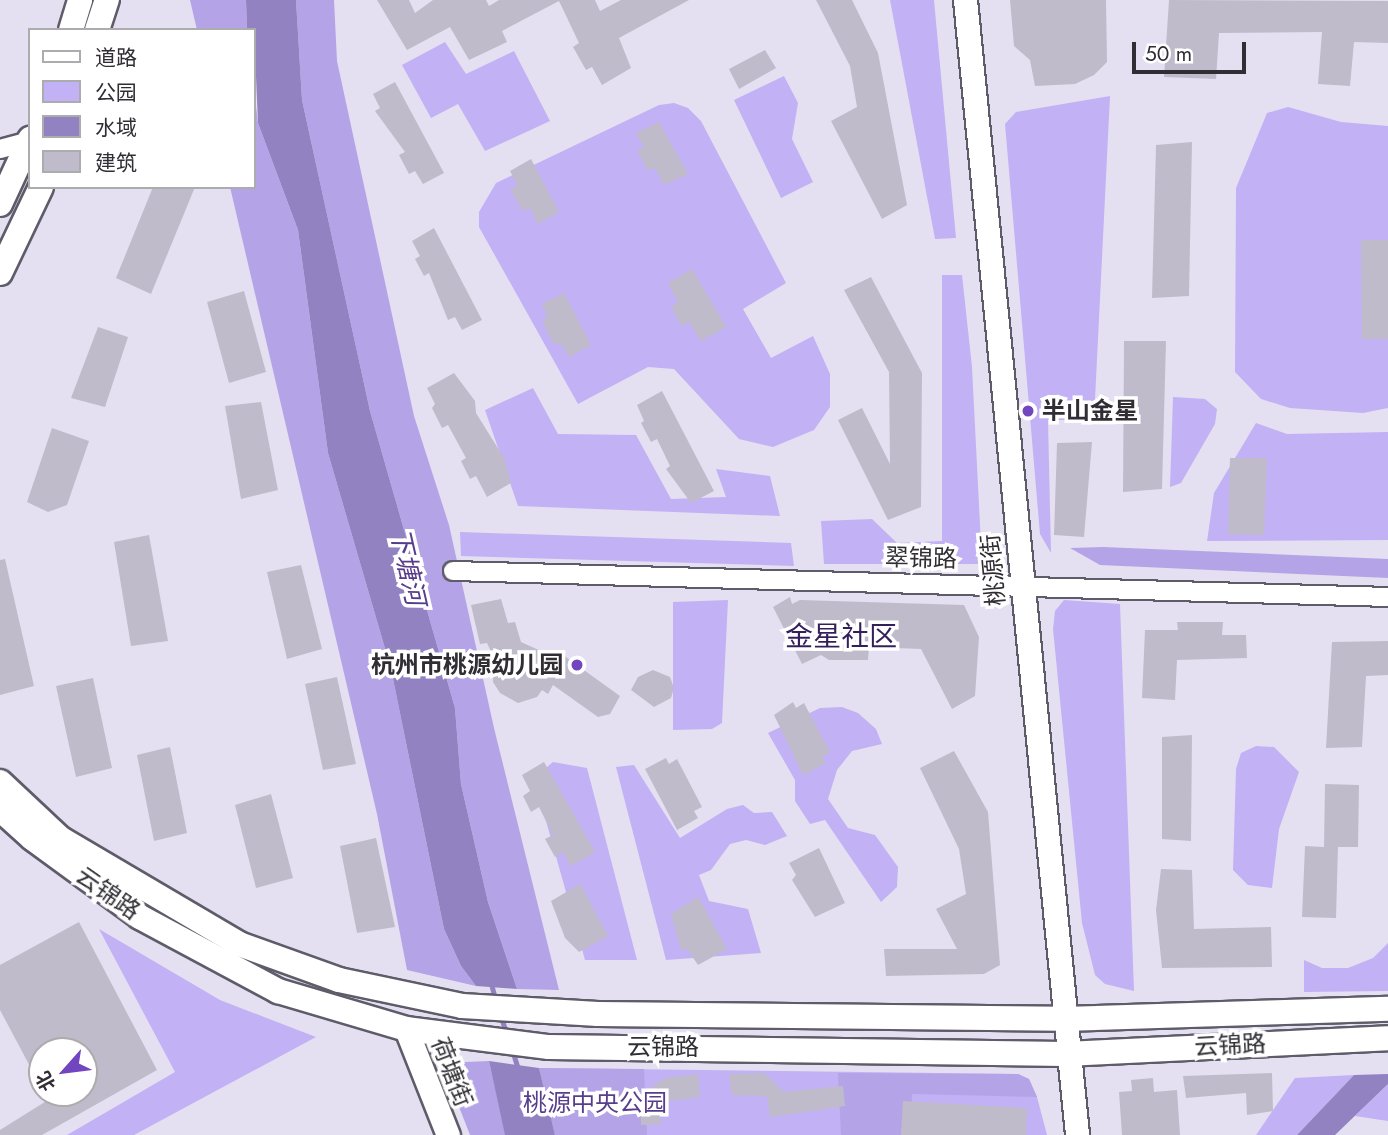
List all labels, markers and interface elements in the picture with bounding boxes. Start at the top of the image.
legend [28,28,256,189]
scale bar [1136,28,1250,72]
text: 50 m [1145,39,1192,69]
text: 道路 [95,43,137,73]
text: 公园 [95,78,137,108]
text: 水域 [95,113,137,143]
text: 建筑 [95,148,137,178]
place label: 半山金星 [1042,397,1138,425]
marker: 半山金星 [1020,403,1036,419]
water label: 下塘河 [383,525,431,609]
street label: 桃源街 [976,533,1010,607]
street label: 翠锦路 [885,543,957,573]
district label: 金星社区 [785,620,897,654]
place label: 杭州市桃源幼儿园 [371,651,563,679]
marker: 杭州市桃源幼儿园 [569,657,585,673]
street label: 云锦路 [70,861,146,925]
street label: 云锦路 [1193,1029,1267,1061]
street label: 荷塘街 [426,1033,478,1111]
street label: 云锦路 [627,1033,699,1061]
north arrow [28,1037,98,1107]
text: 北 [29,1066,62,1096]
park label: 桃源中央公园 [523,1089,667,1117]

